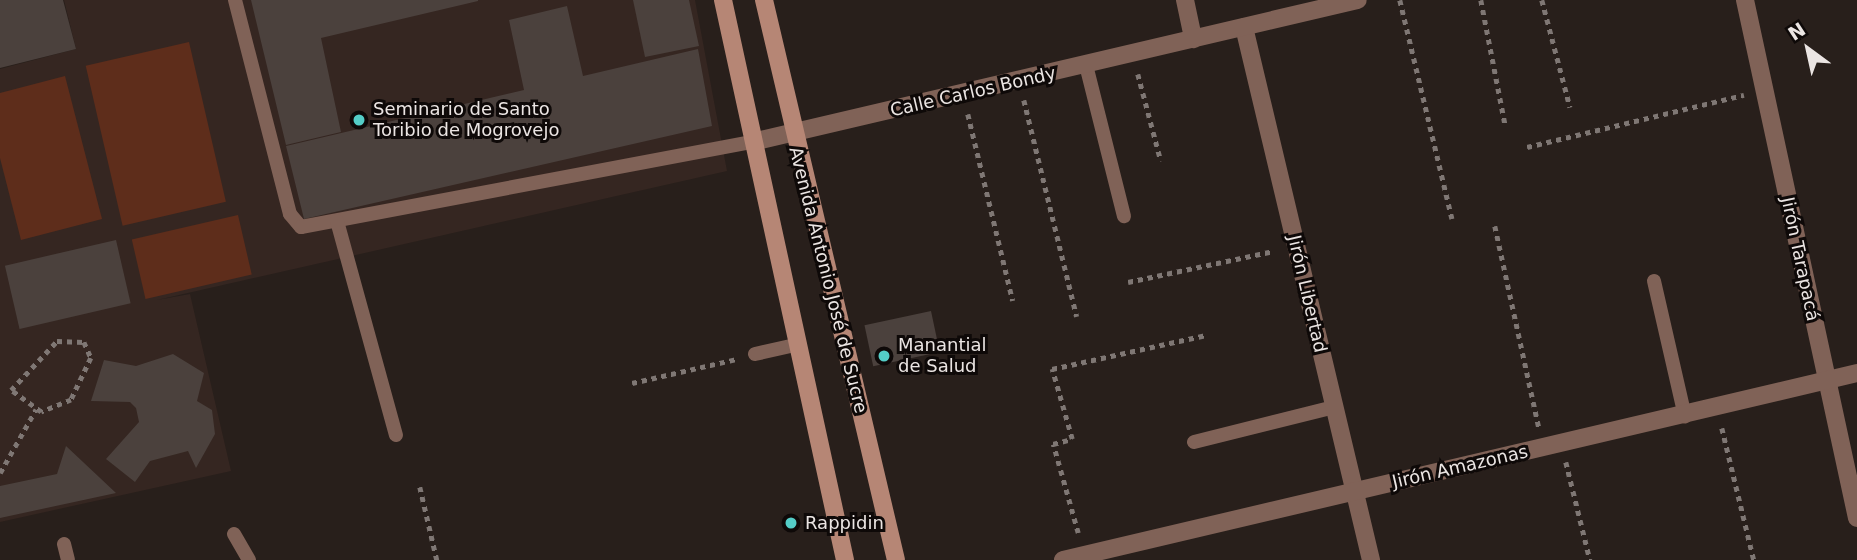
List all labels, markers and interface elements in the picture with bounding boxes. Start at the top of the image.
north arrow [1773,14,1843,84]
text: N [1784,18,1809,45]
street label: Calle Carlos Bondy [888,62,1058,122]
place label: Seminario de Santo Toribio de Mogrovejo [373,99,559,142]
marker: Seminario de Santo Toribio de Mogrovejo [351,112,367,128]
street label: Avenida Antonio José de Sucre [784,144,872,416]
street label: Jirón Tarapacá [1776,195,1824,323]
street label: Jirón Libertad [1283,233,1331,355]
place label: Manantial de Salud [898,335,986,378]
marker: Manantial de Salud [876,348,892,364]
street label: Jirón Amazonas [1390,441,1530,493]
place label: Rappidin [805,512,884,534]
marker: Rappidin [783,515,799,531]

